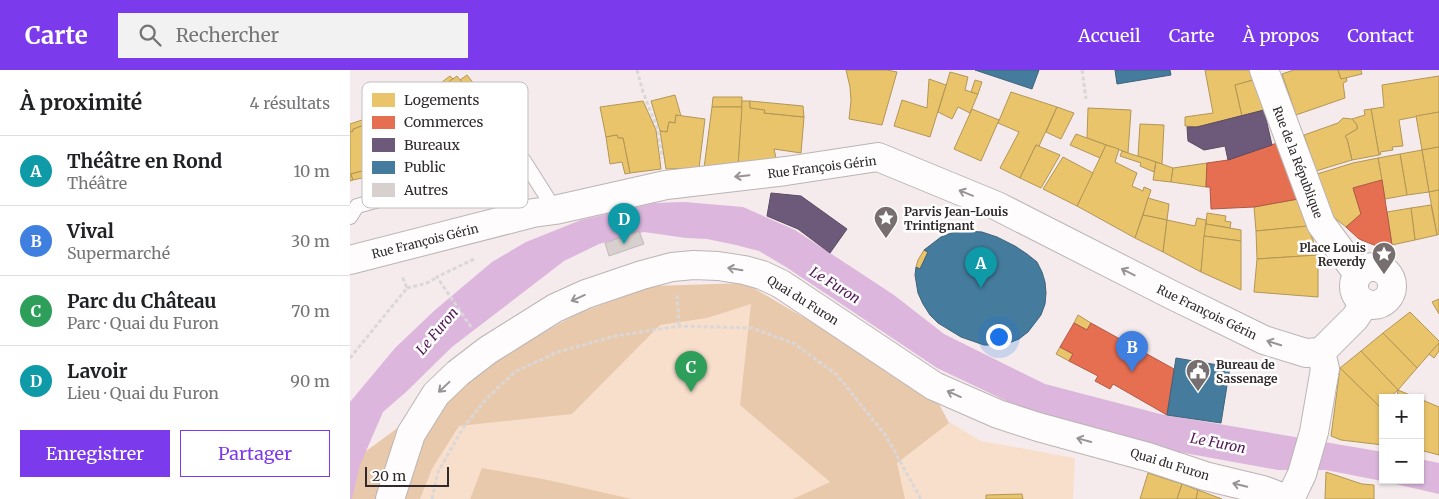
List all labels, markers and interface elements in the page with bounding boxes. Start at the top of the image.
search box [118,13,468,58]
text: Carte [25,20,88,51]
icon: search [136,21,164,49]
text: Rechercher [176,23,279,47]
text: Accueil [1078,24,1141,47]
text: Carte [1169,24,1214,47]
text: À propos [1242,24,1319,47]
text: Contact [1347,24,1414,47]
legend [362,82,528,208]
text: À proximité [20,89,142,116]
text: Logements [404,91,479,109]
text: 4 résultats [250,93,330,113]
street label: Rue de la République [1270,104,1326,220]
text: Commerces [404,113,483,131]
text: Bureaux [404,136,460,154]
text: Théâtre en Rond [67,149,222,173]
street label: Rue François Gérin [767,153,877,181]
text: Public [404,158,446,176]
text: A [30,161,42,181]
text: 10 m [293,161,330,181]
one-way arrow [735,171,751,181]
text: Théâtre [67,173,127,193]
text: Autres [403,181,448,199]
one-way arrow [959,188,975,197]
pin: D [608,203,640,244]
place label: Parvis Jean-Louis Trintignant [904,204,1008,233]
place icon: Parvis Jean-Louis Trintignant [873,205,899,239]
text: Vival [67,219,114,243]
street label: Rue François Gérin [370,220,480,262]
text: B [30,231,42,251]
text: 30 m [291,231,330,251]
place label: Place Louis Reverdy [1299,240,1367,269]
place icon: Place Louis Reverdy [1371,241,1397,275]
text: Supermarché [67,243,170,263]
pin: A [965,247,997,288]
one-way arrow [728,263,744,273]
water label: Le Furon [806,263,864,307]
one-way arrow [1121,267,1136,276]
street label: Quai du Furon [764,272,842,328]
street label: Rue François Gérin [1155,281,1260,343]
text: Parc du Château [67,289,217,313]
one-way arrow [571,293,586,303]
text: C [31,301,41,321]
text: 70 m [291,301,330,321]
water label: Le Furon [412,304,462,358]
text: Parc · Quai du Furon [67,313,219,333]
your location [986,324,1012,350]
pin: B [1116,331,1148,372]
one-way arrow [1267,337,1283,347]
pin: C [675,351,707,392]
place label: Bureau de Sassenage [1216,357,1278,386]
public building icon: Bureau de Sassenage [1185,358,1211,392]
text: Lavoir [67,359,127,383]
text: D [30,371,42,391]
text: 90 m [290,371,330,391]
one-way arrow [437,381,450,393]
text: Lieu · Quai du Furon [67,383,219,403]
one-way arrow [947,389,962,399]
map controls [1379,394,1424,484]
button: + [1379,394,1424,439]
water label: Le Furon [1189,429,1247,457]
button: Enregistrer [20,430,170,477]
button: Partager [180,430,330,477]
one-way arrow [1076,434,1092,444]
button: − [1379,439,1424,484]
street label: Quai du Furon [1129,445,1211,483]
scale bar [365,464,449,487]
text: 20 m [372,467,406,485]
one-way arrow [1233,480,1249,489]

